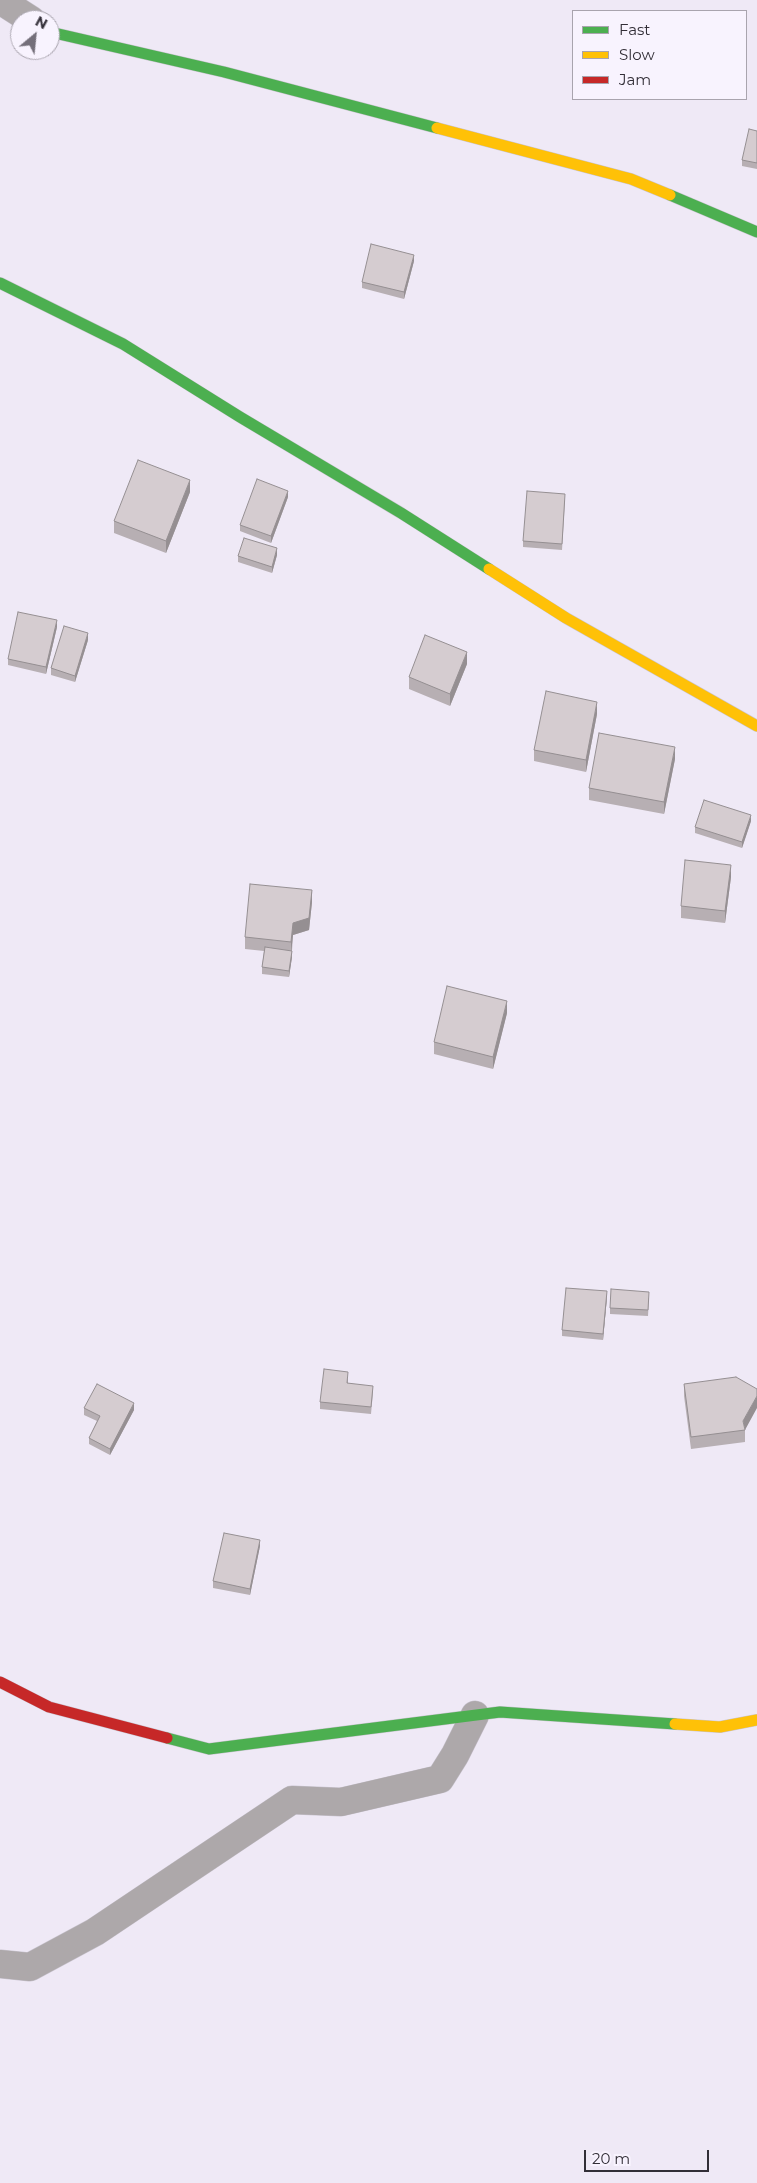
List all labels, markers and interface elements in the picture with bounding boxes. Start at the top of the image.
north arrow [10,10,60,60]
legend [572,10,747,100]
text: N [32,12,51,33]
text: Fast [619,20,650,39]
text: Slow [619,45,655,64]
text: Jam [619,70,651,89]
scale bar [587,2140,712,2172]
text: 20 m [592,2149,630,2168]

